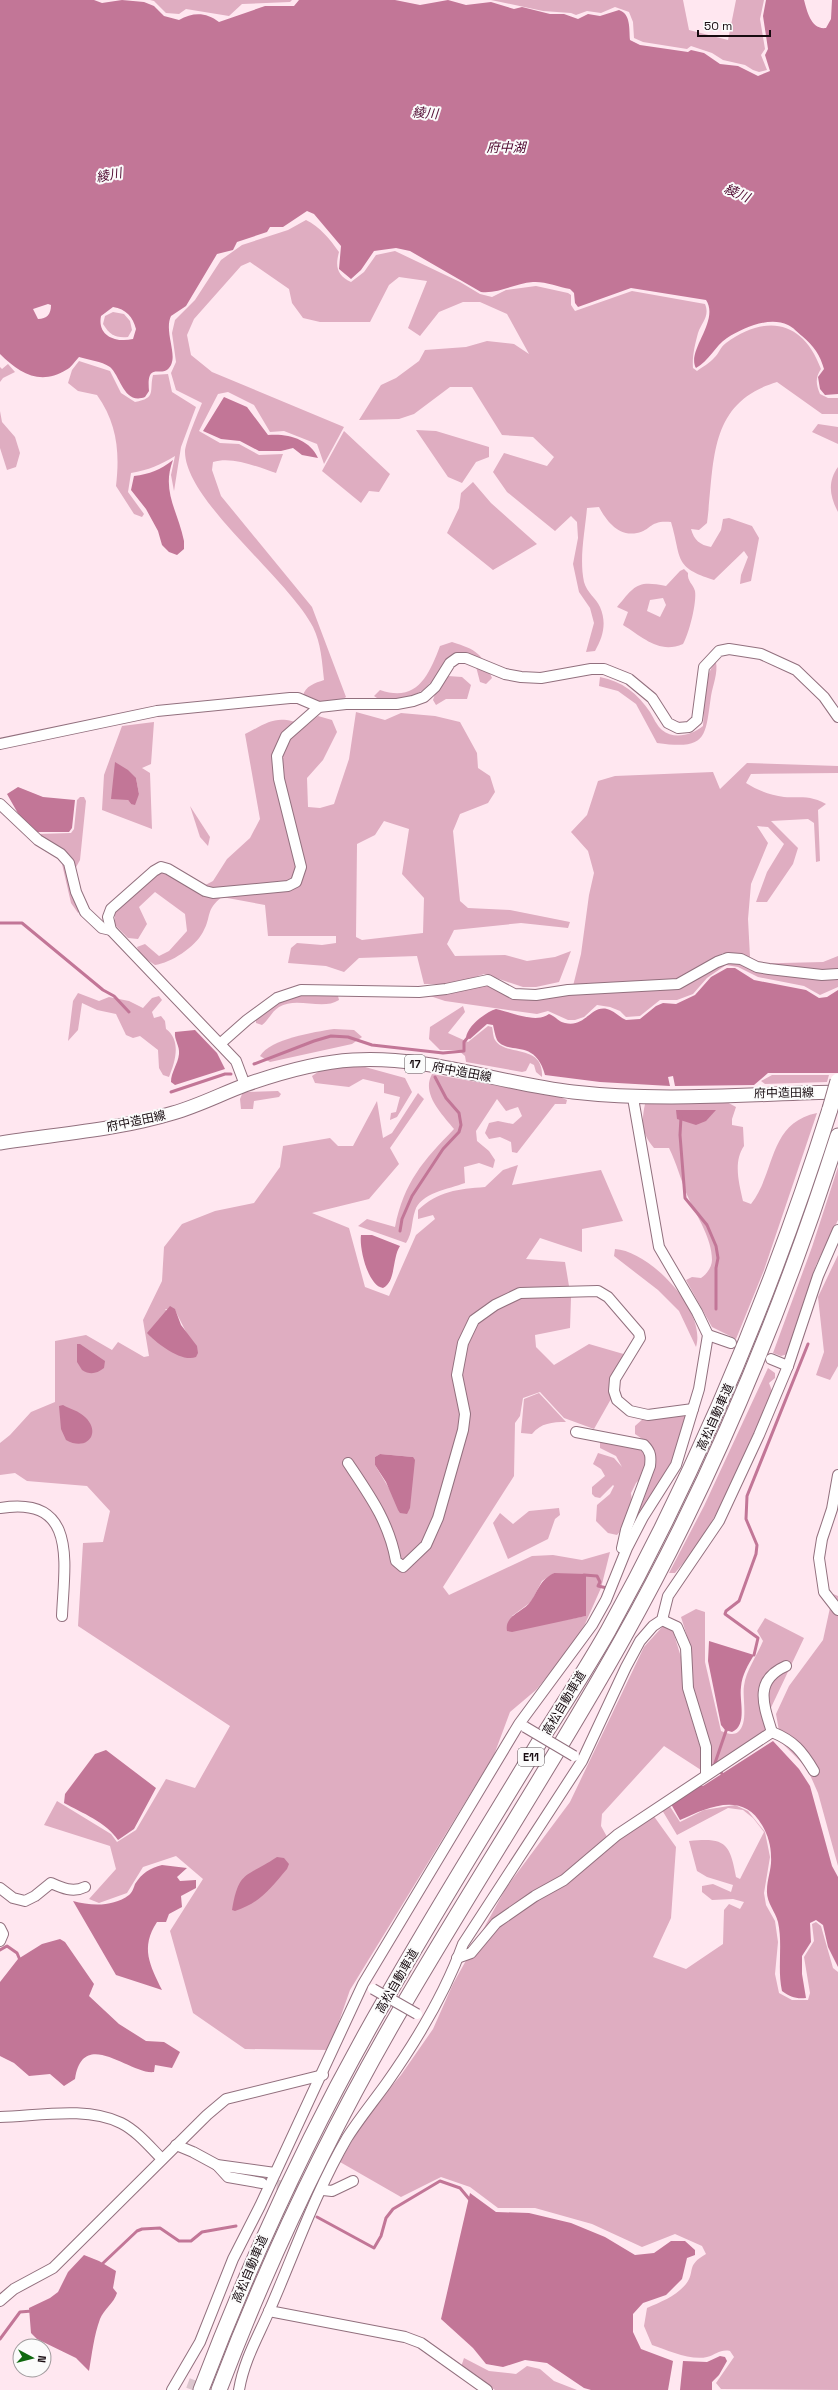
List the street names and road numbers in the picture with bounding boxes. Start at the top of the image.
road number: 17 [405,1055,425,1073]
street label: 府中造田線 [431,1058,493,1086]
street label: 府中造田線 [754,1084,814,1102]
street label: 府中造田線 [105,1107,167,1135]
street label: 高松自動車道 [693,1381,737,1453]
street label: 高松自動車道 [539,1668,589,1738]
road number: E11 [518,1748,544,1766]
street label: 高松自動車道 [372,1946,422,2016]
street label: 高松自動車道 [229,2233,271,2305]

